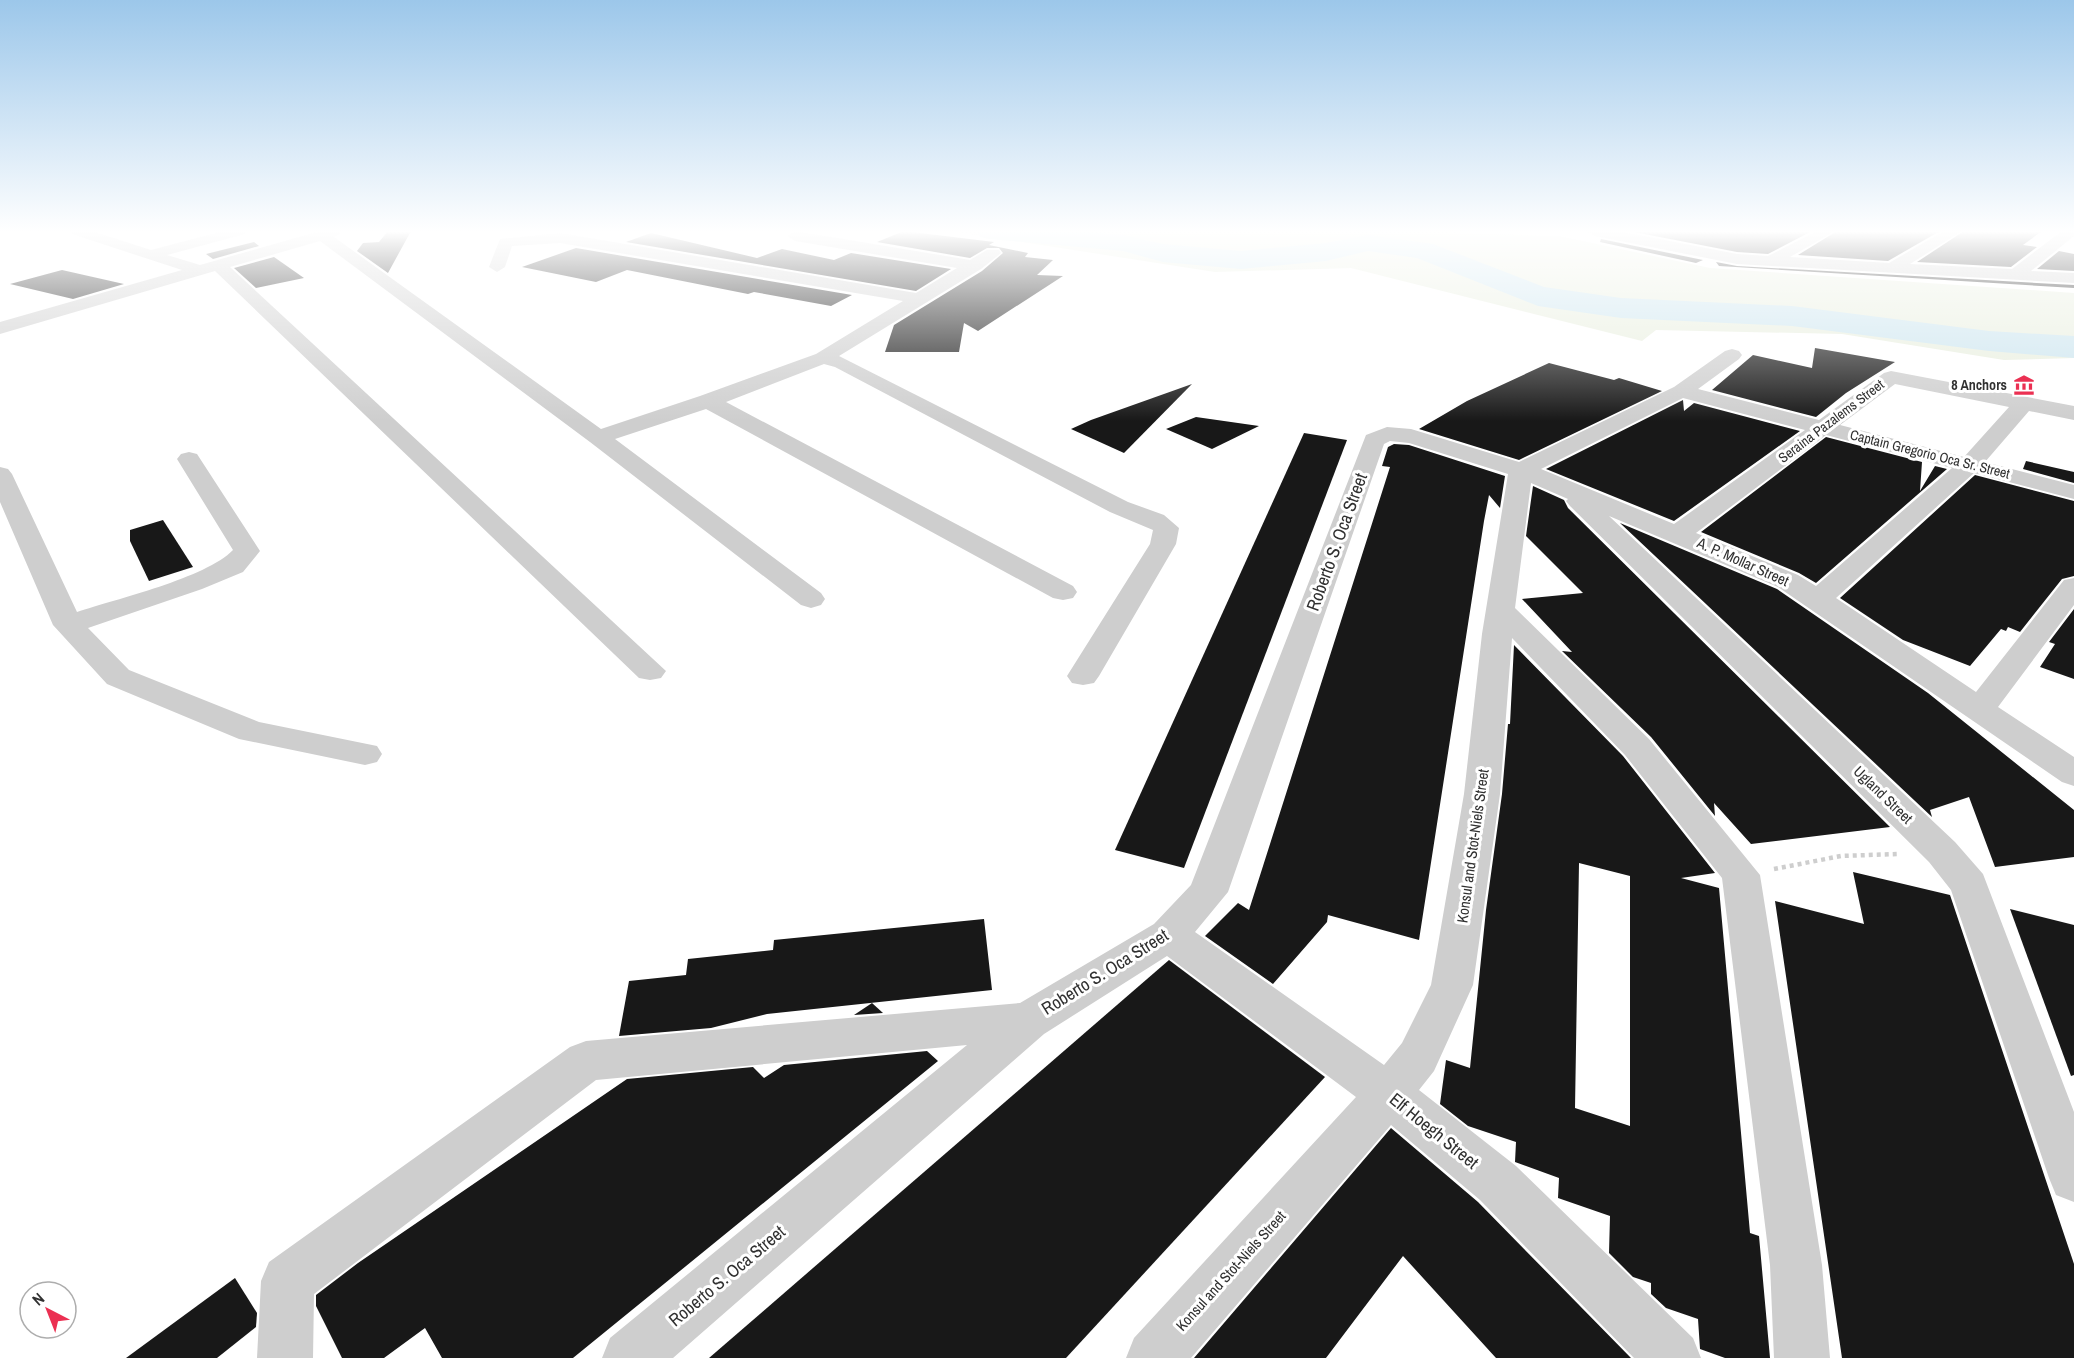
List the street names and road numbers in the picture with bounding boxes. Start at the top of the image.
street label: Seraina Pazalems Street [1775,375,1887,467]
street label: Captain Gregorio Oca Sr. Street [1848,425,2012,483]
street label: Roberto S. Oca Street [1300,469,1373,614]
street label: A. P. Mollar Street [1693,532,1793,591]
street label: Ugland Street [1849,761,1918,829]
street label: Konsul and Stot-Niels Street [1451,767,1494,924]
street label: Roberto S. Oca Street [1037,922,1173,1021]
street label: Elf Hoegh Street [1384,1087,1484,1174]
street label: Konsul and Stot-Niels Street [1171,1206,1291,1335]
street label: Roberto S. Oca Street [663,1219,790,1332]

